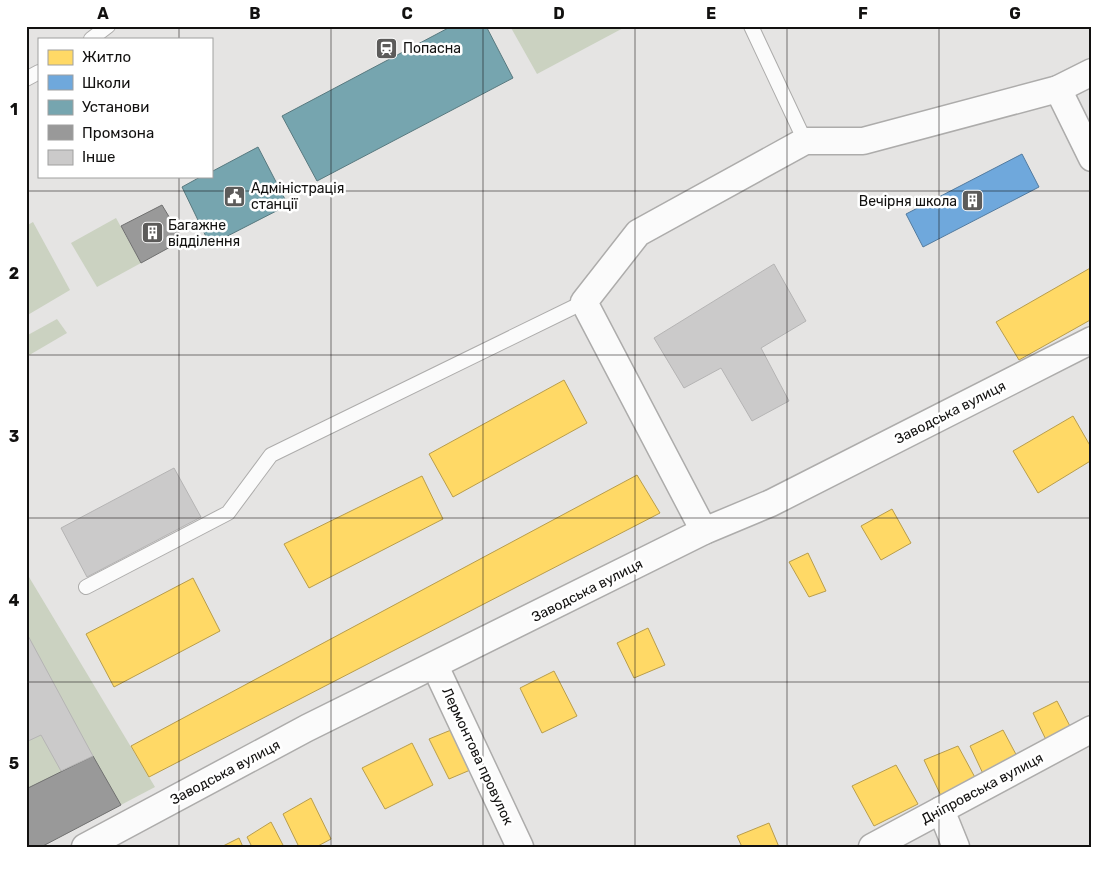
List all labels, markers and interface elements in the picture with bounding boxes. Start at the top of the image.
text: A [97,4,109,23]
text: B [249,4,261,23]
text: C [401,4,413,23]
text: D [553,4,565,23]
text: E [706,4,716,23]
text: F [858,4,868,23]
text: G [1009,4,1021,23]
station icon: Попасна [375,36,399,60]
legend [38,38,212,178]
place label: Попасна [403,40,461,57]
text: Житло [82,48,131,66]
text: Школи [82,74,130,92]
text: Установи [82,98,149,116]
text: 1 [10,100,18,119]
text: Промзона [82,124,154,142]
text: Інше [82,148,115,166]
place label: Адміністрація станції [251,180,344,213]
public building icon: Адміністрація станції [223,184,247,208]
building icon: Вечірня школа [961,189,985,213]
place label: Вечірня школа [859,193,957,210]
place label: Багажне відділення [168,217,240,250]
building icon: Багажне відділення [140,221,164,245]
text: 2 [9,264,19,283]
street label: Заводська вулиця [892,377,1008,448]
text: 3 [9,427,19,446]
street label: Заводська вулиця [529,555,645,626]
text: 4 [9,591,20,610]
street label: Лермонтова провулок [438,685,517,828]
street label: Заводська вулиця [167,736,283,809]
street label: Дніпровська вулиця [918,749,1046,828]
text: 5 [9,754,19,773]

